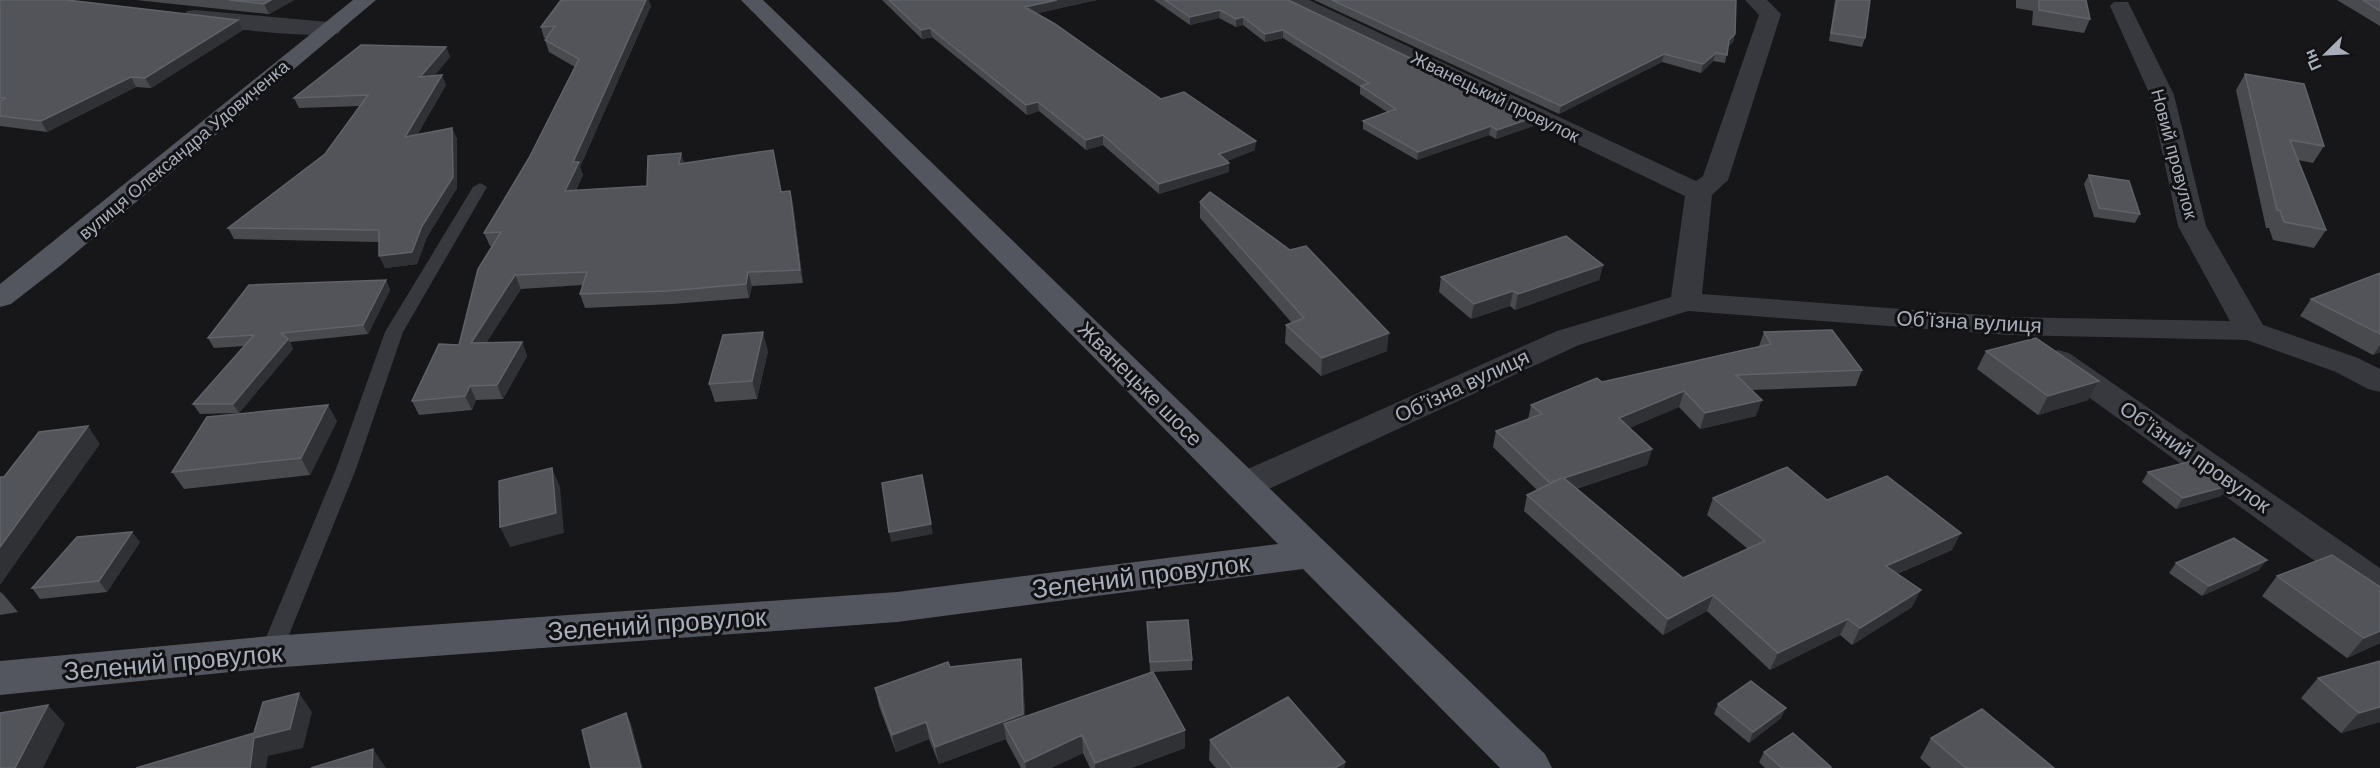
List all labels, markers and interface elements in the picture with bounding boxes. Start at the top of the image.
north arrow [2296,24,2356,84]
street label: Жванецький провулок [1407,46,1583,148]
text: Пн [2299,46,2327,74]
street label: вулиця Олександра Удовиченка [74,54,295,245]
street label: Новий провулок [2145,86,2203,222]
street label: Обʼїзна вулиця [1896,304,2042,340]
street label: Жванецьке шосе [1072,316,1208,452]
street label: Обʼїзна вулиця [1390,343,1534,429]
street label: Обʼїзний провулок [2114,394,2277,520]
street label: Зелений провулок [1030,546,1252,606]
street label: Зелений провулок [546,599,768,649]
street label: Зелений провулок [62,635,284,688]

